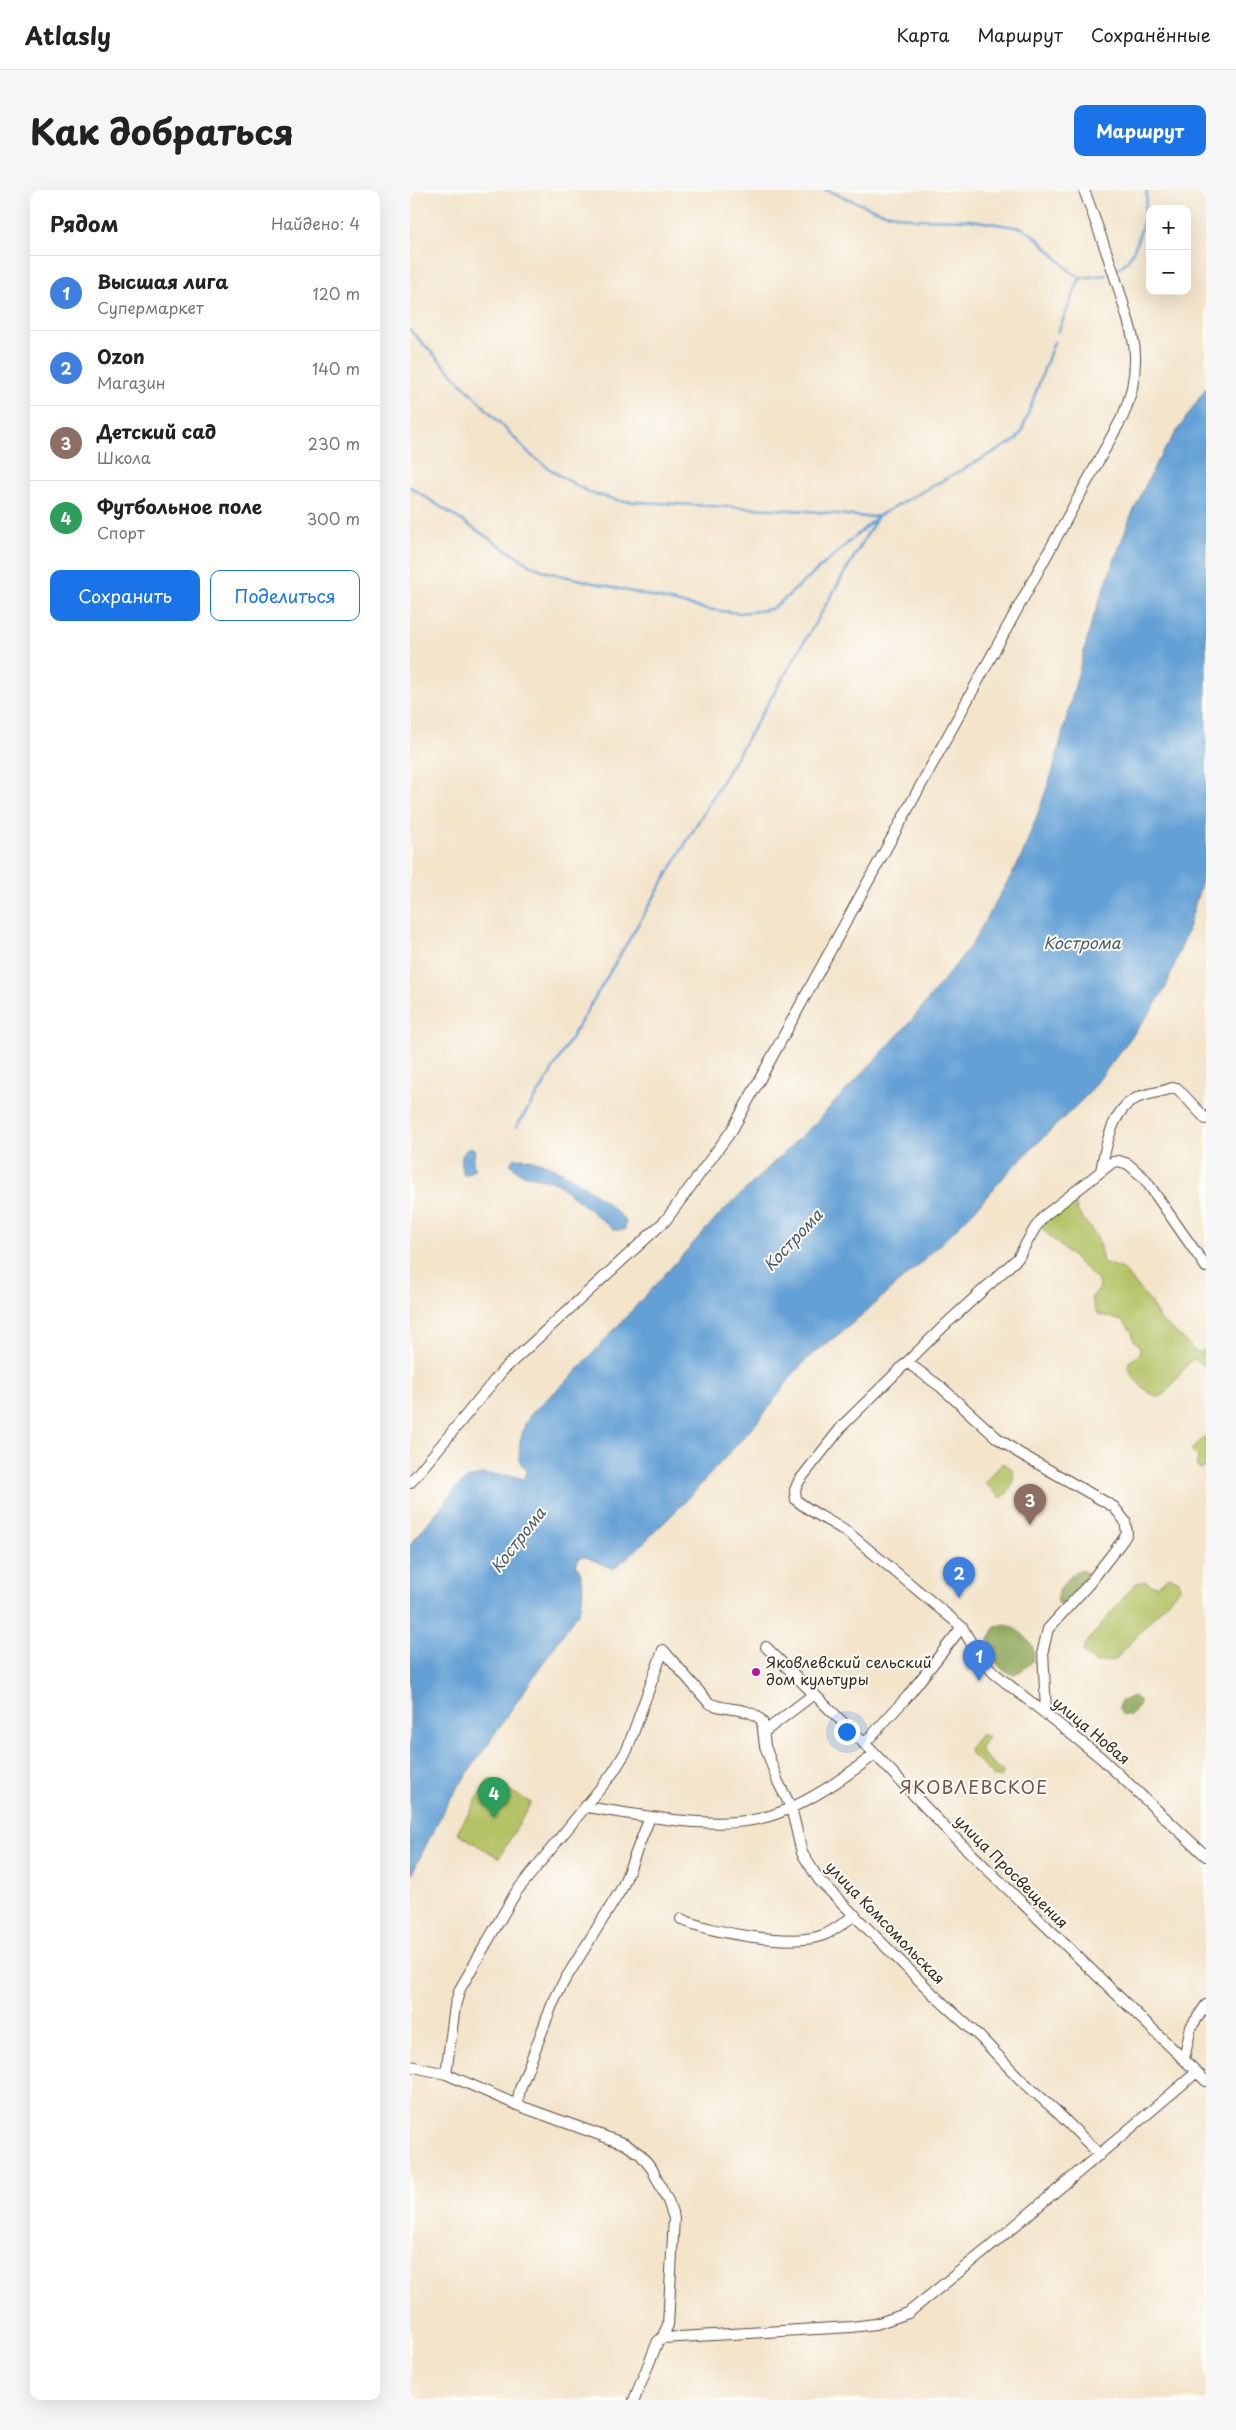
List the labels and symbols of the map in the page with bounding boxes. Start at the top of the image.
water label: Кострома [1043,930,1122,954]
water label: Кострома [757,1202,828,1276]
pin: 3 [1014,1484,1046,1525]
water label: Кострома [484,1501,551,1577]
pin: 2 [943,1557,975,1598]
pin: 1 [963,1640,995,1681]
place label: Яковлевский сельский дом культуры [766,1650,932,1690]
marker: Яковлевский сельский дом культуры [750,1666,762,1678]
street label: улица Новая [1048,1690,1136,1769]
your location [834,1719,860,1745]
district label: ЯКОВЛЕВСКОЕ [900,1773,1048,1800]
pin: 4 [478,1777,510,1818]
street label: улица Просвещения [950,1809,1074,1933]
street label: улица Комсомольская [821,1855,951,1989]

